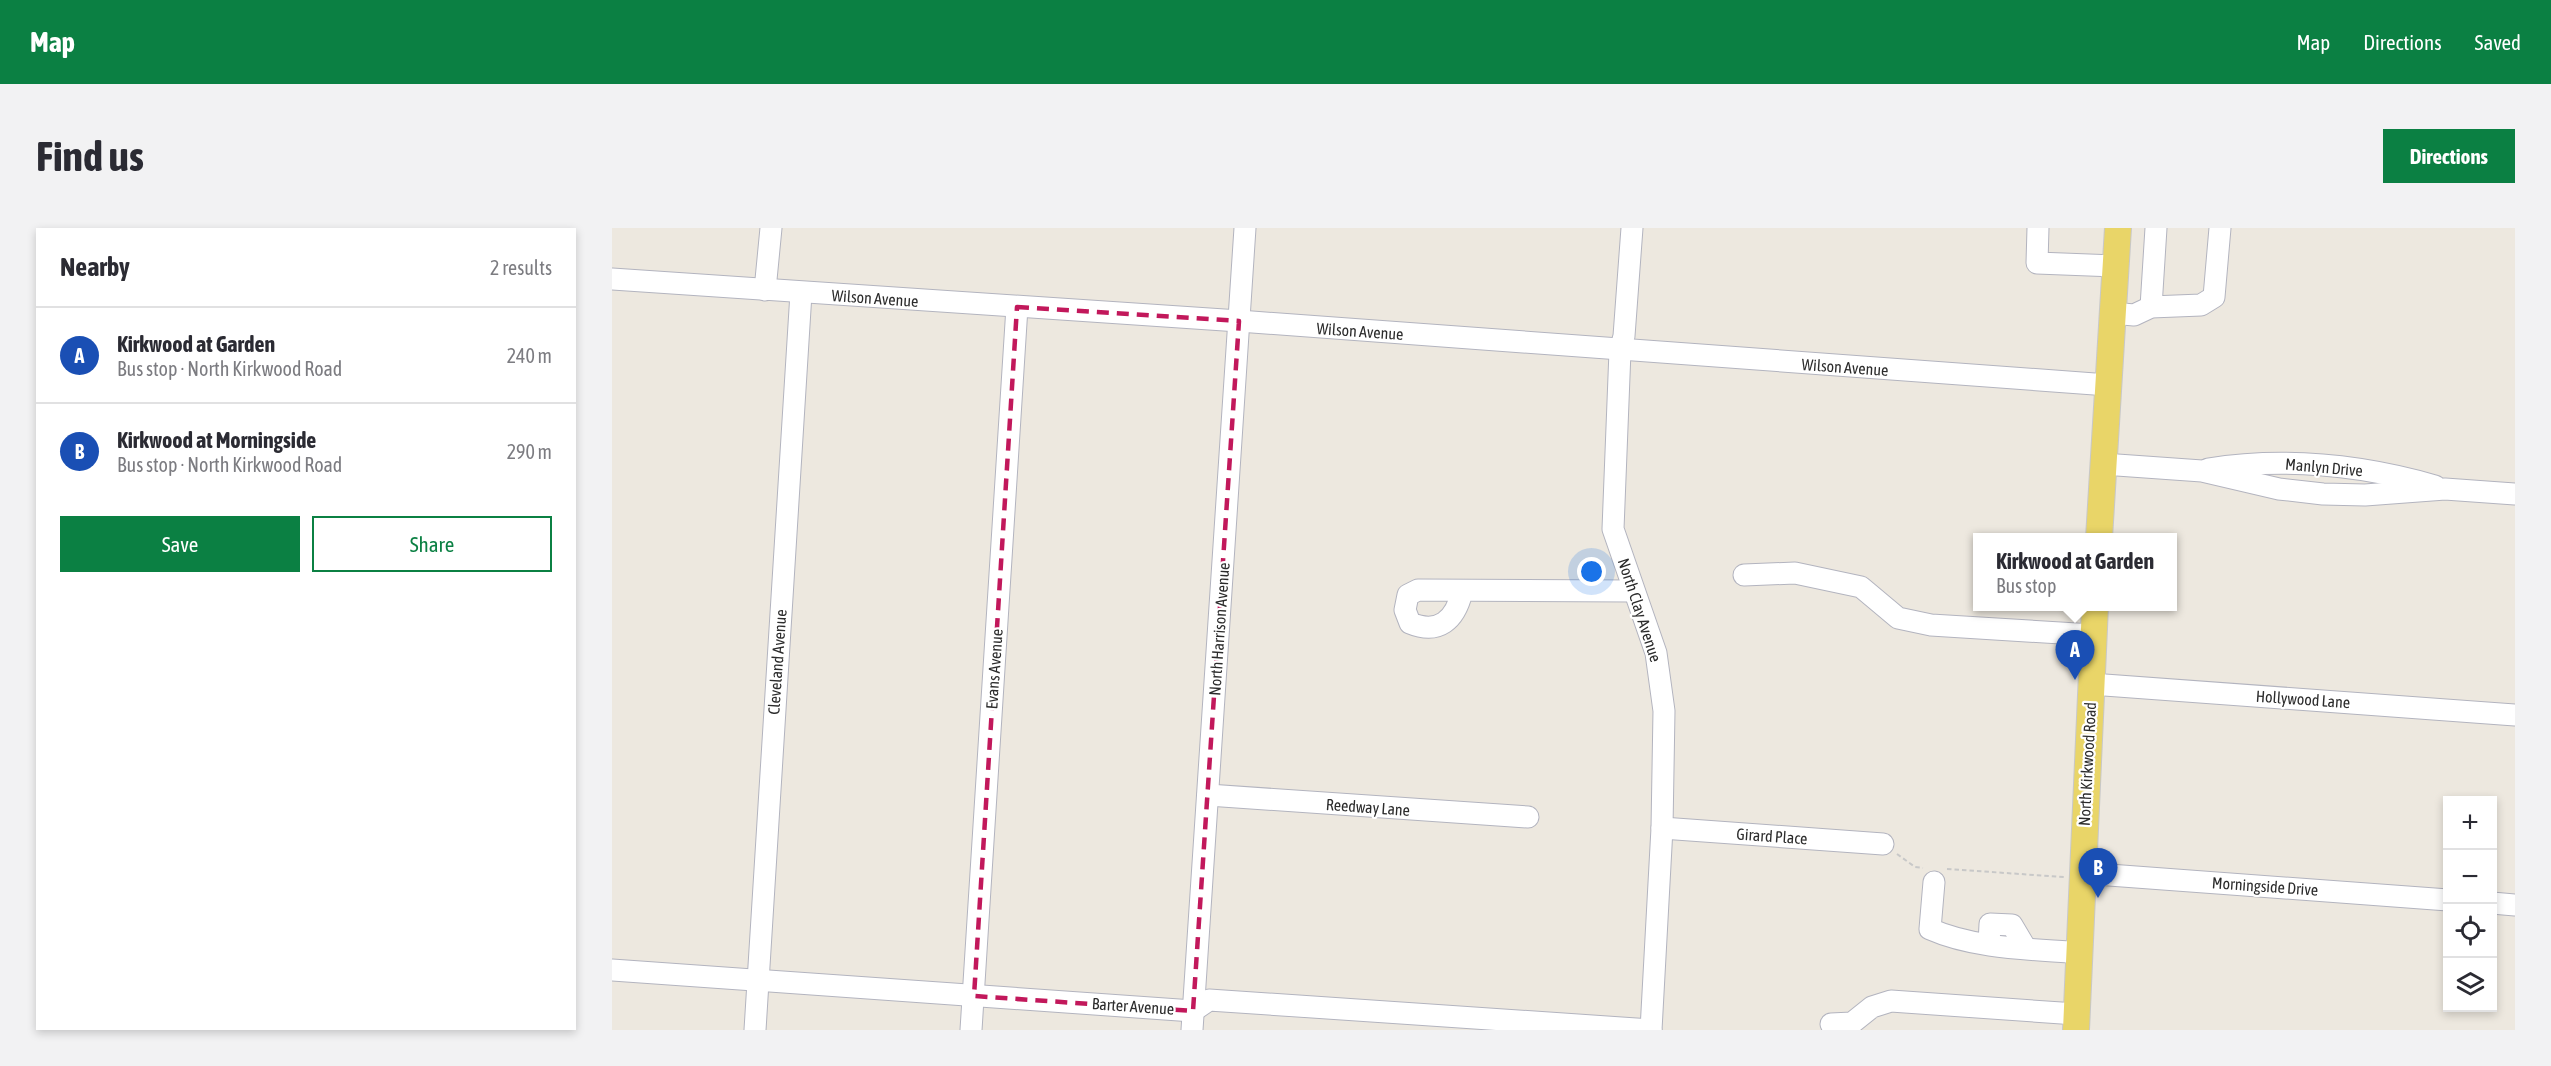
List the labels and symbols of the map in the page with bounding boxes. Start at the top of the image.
street label: Wilson Avenue [831,286,919,310]
street label: Wilson Avenue [1316,319,1404,343]
street label: Wilson Avenue [1801,355,1889,379]
street label: Manlyn Drive [2284,455,2363,480]
street label: North Clay Avenue [1614,556,1665,664]
your location [1577,557,1606,586]
street label: North Harrison Avenue [1205,562,1233,696]
street label: Cleveland Avenue [764,609,790,715]
street label: Evans Avenue [982,628,1006,710]
pin: A [2056,630,2094,680]
street label: Hollywood Lane [2255,687,2351,712]
street label: North Kirkwood Road [2075,702,2099,826]
street label: Reedway Lane [1325,795,1411,820]
street label: Girard Place [1736,825,1808,847]
pin: B [2078,848,2118,898]
street label: Morningside Drive [2211,873,2319,900]
street label: Barter Avenue [1091,994,1175,1018]

